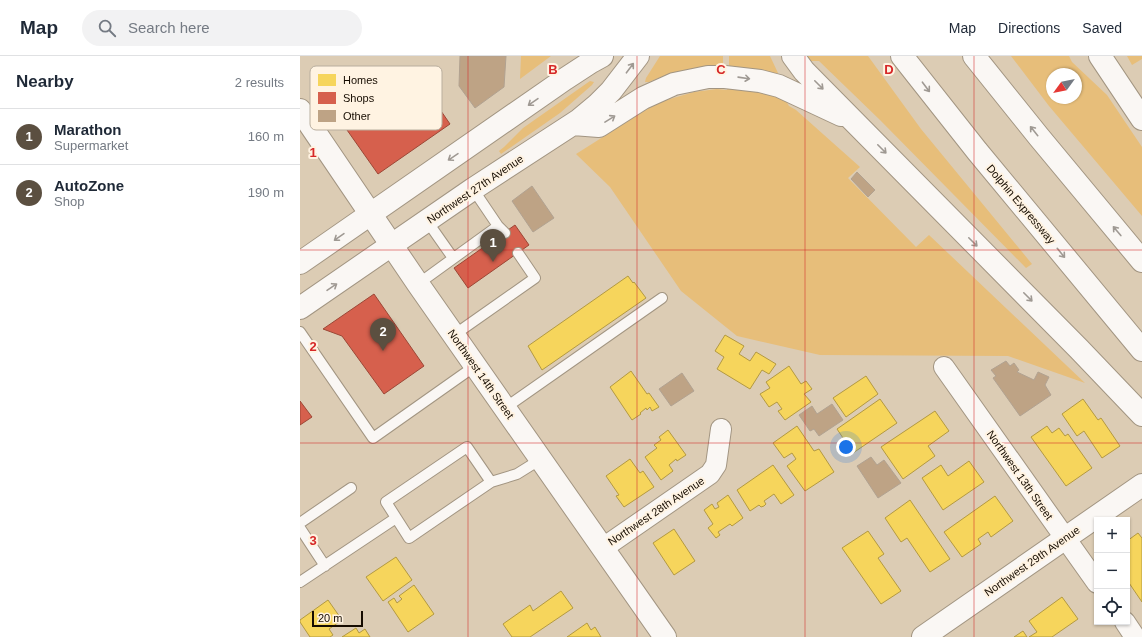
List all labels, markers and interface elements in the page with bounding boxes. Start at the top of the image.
search box [82,10,362,46]
text: Map [20,17,58,38]
icon: search [96,17,118,39]
text: Search here [128,19,210,36]
text: Map [949,20,976,36]
text: Directions [998,20,1060,36]
text: Saved [1082,20,1122,36]
text: B [548,62,558,77]
one-way arrow [626,62,634,73]
text: C [716,62,726,77]
text: D [884,62,894,77]
legend [310,66,442,130]
north arrow [1046,68,1082,104]
text: Nearby [16,72,74,91]
text: Homes [343,74,378,86]
one-way arrow [737,74,750,82]
text: 2 results [235,75,284,90]
one-way arrow [814,80,824,90]
one-way arrow [922,81,930,92]
text: Shops [343,92,375,104]
one-way arrow [528,98,539,106]
text: Other [343,110,371,122]
one-way arrow [604,115,616,123]
text: Marathon [54,121,122,138]
one-way arrow [1030,126,1039,136]
text: 1 [25,129,33,144]
text: 160 m [248,129,284,144]
text: Supermarket [54,138,128,153]
one-way arrow [877,144,887,154]
text: 1 [309,145,317,160]
street label: Northwest 27th Avenue [425,152,525,226]
one-way arrow [448,153,459,161]
street label: Dolphin Expressway [984,162,1058,246]
text: AutoZone [54,177,124,194]
text: 2 [25,185,33,200]
text: 190 m [248,185,284,200]
text: Shop [54,194,84,209]
one-way arrow [1113,226,1122,236]
pin: 1 [480,229,506,262]
one-way arrow [333,233,344,241]
one-way arrow [968,237,978,247]
one-way arrow [1056,248,1065,258]
one-way arrow [326,283,337,291]
one-way arrow [1023,292,1033,302]
pin: 2 [370,318,396,351]
street label: Northwest 14th Street [446,327,516,421]
text: 2 [309,339,317,354]
street label: Northwest 13th Street [985,428,1055,522]
your location [836,437,856,457]
street label: Northwest 28th Avenue [606,474,706,548]
map controls [1094,517,1130,625]
button: + [1094,517,1130,553]
street label: Northwest 29th Avenue [982,524,1082,598]
text: 3 [309,533,317,548]
button: − [1094,553,1130,589]
button: locate [1094,589,1130,625]
scale bar [312,609,363,628]
text: 20 m [318,612,342,624]

